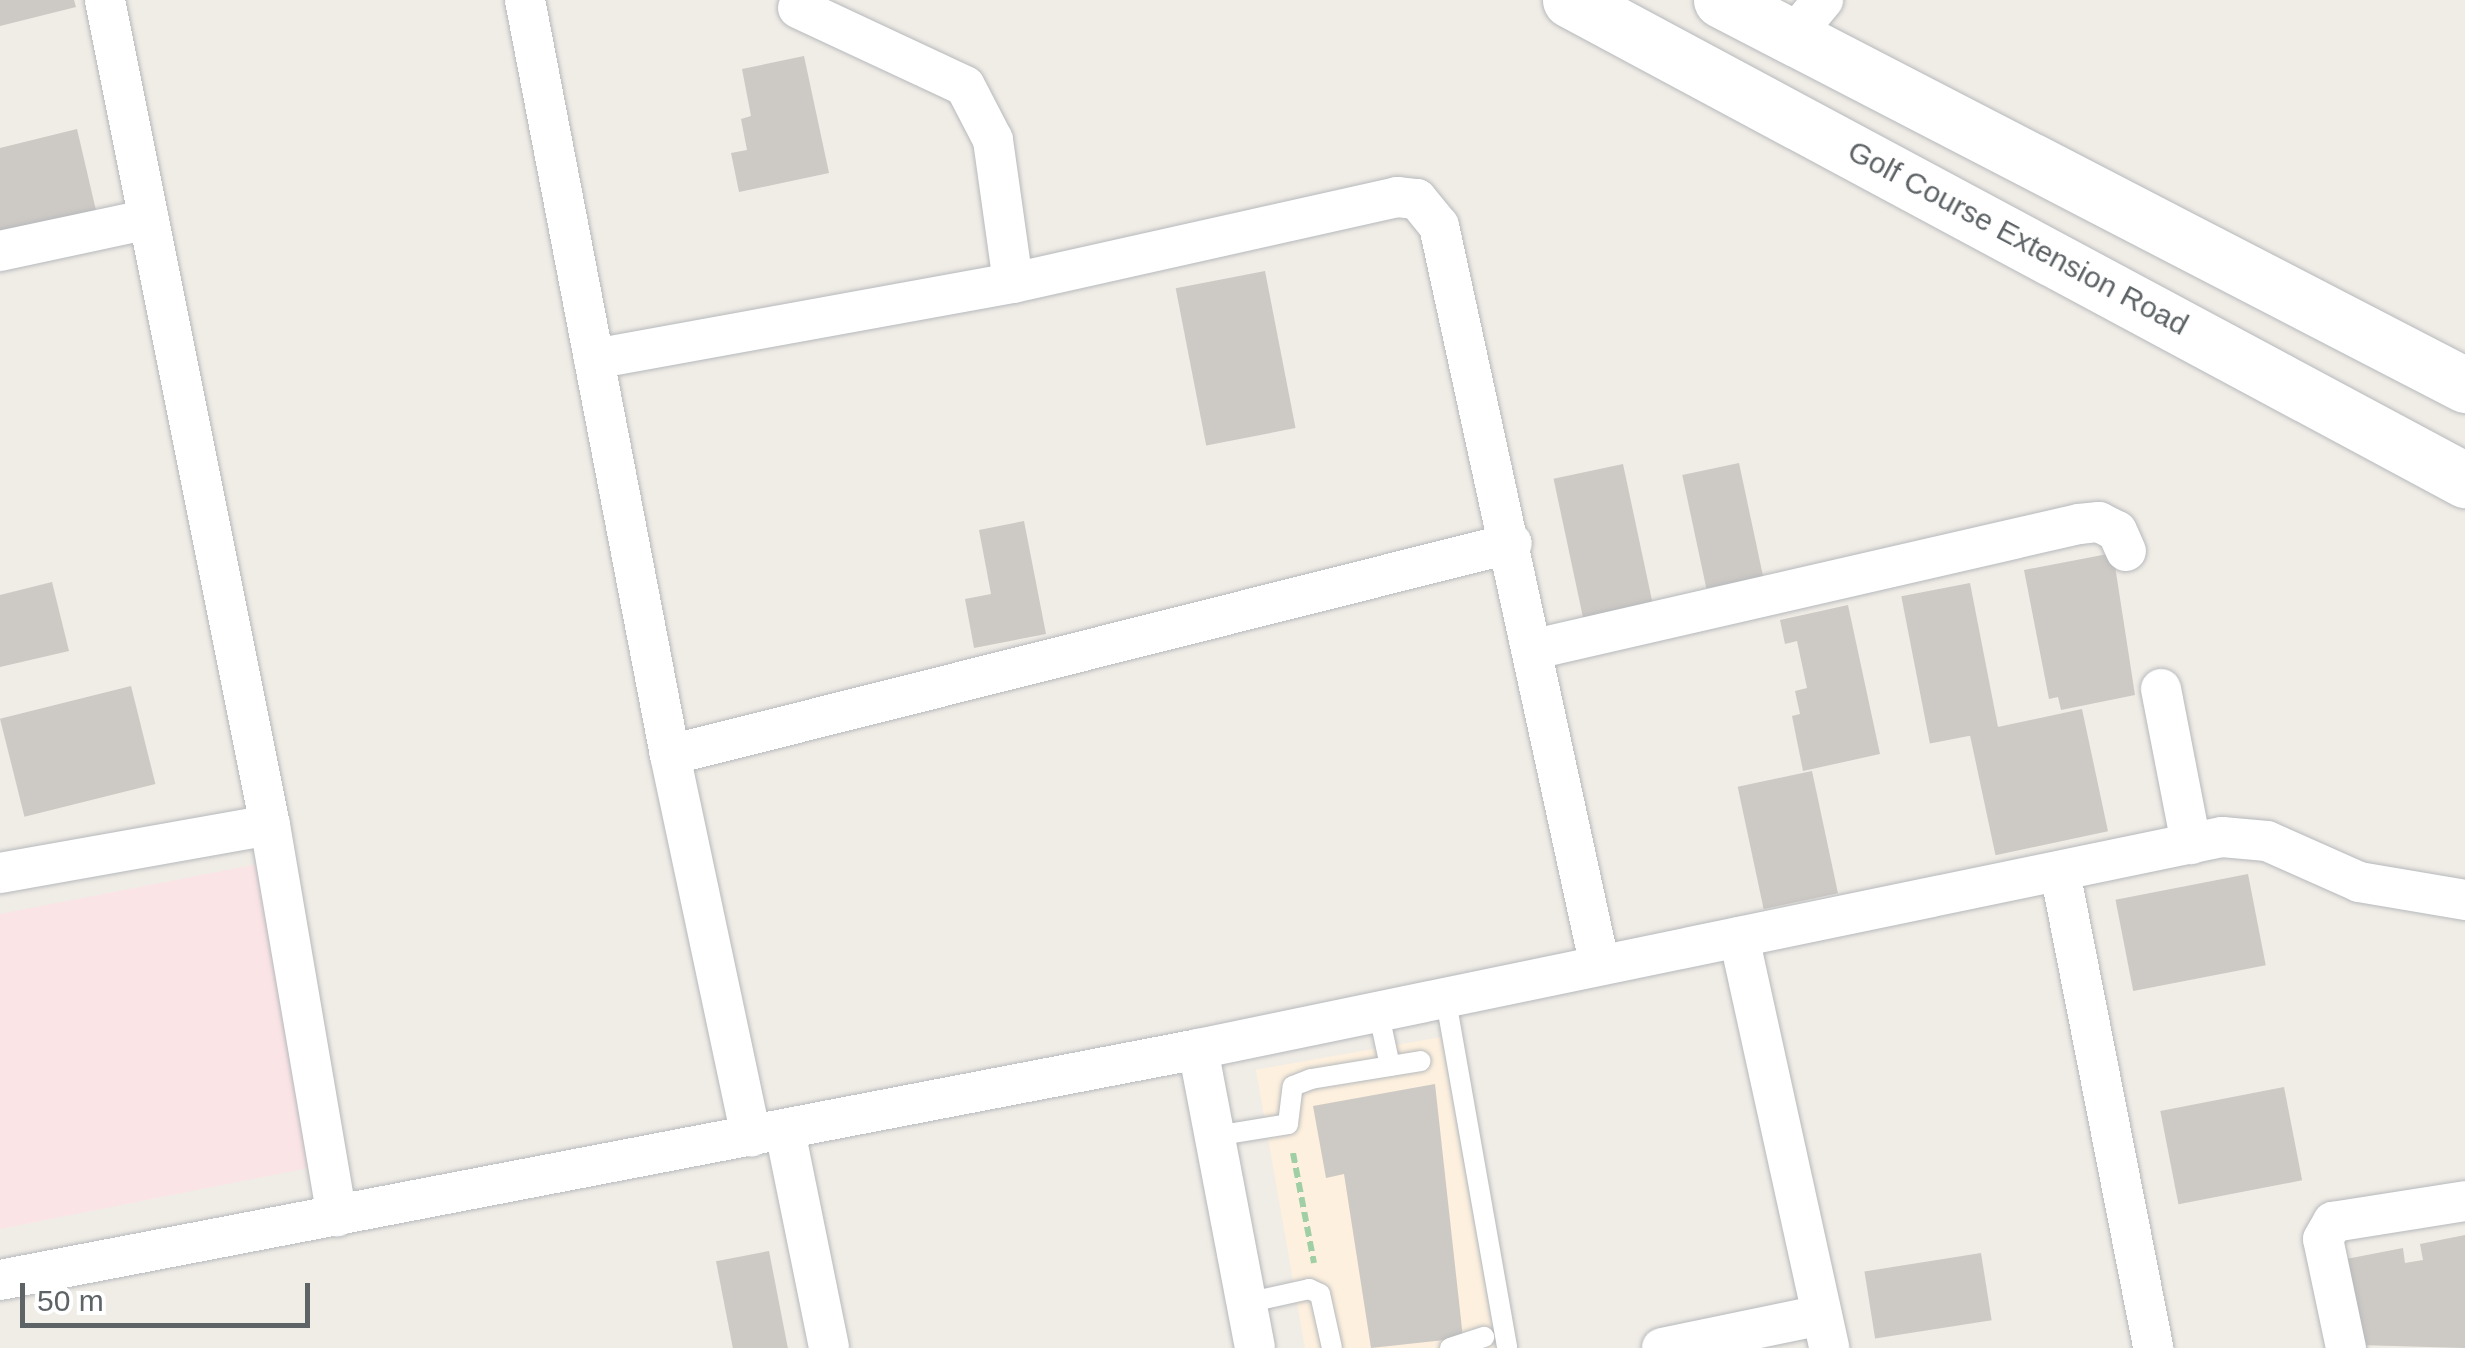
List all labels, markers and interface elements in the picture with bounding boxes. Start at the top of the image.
street label: Golf Course Extension Road [1842,133,2194,343]
scale bar [25,1263,315,1325]
text: 50 m [37,1284,104,1317]

